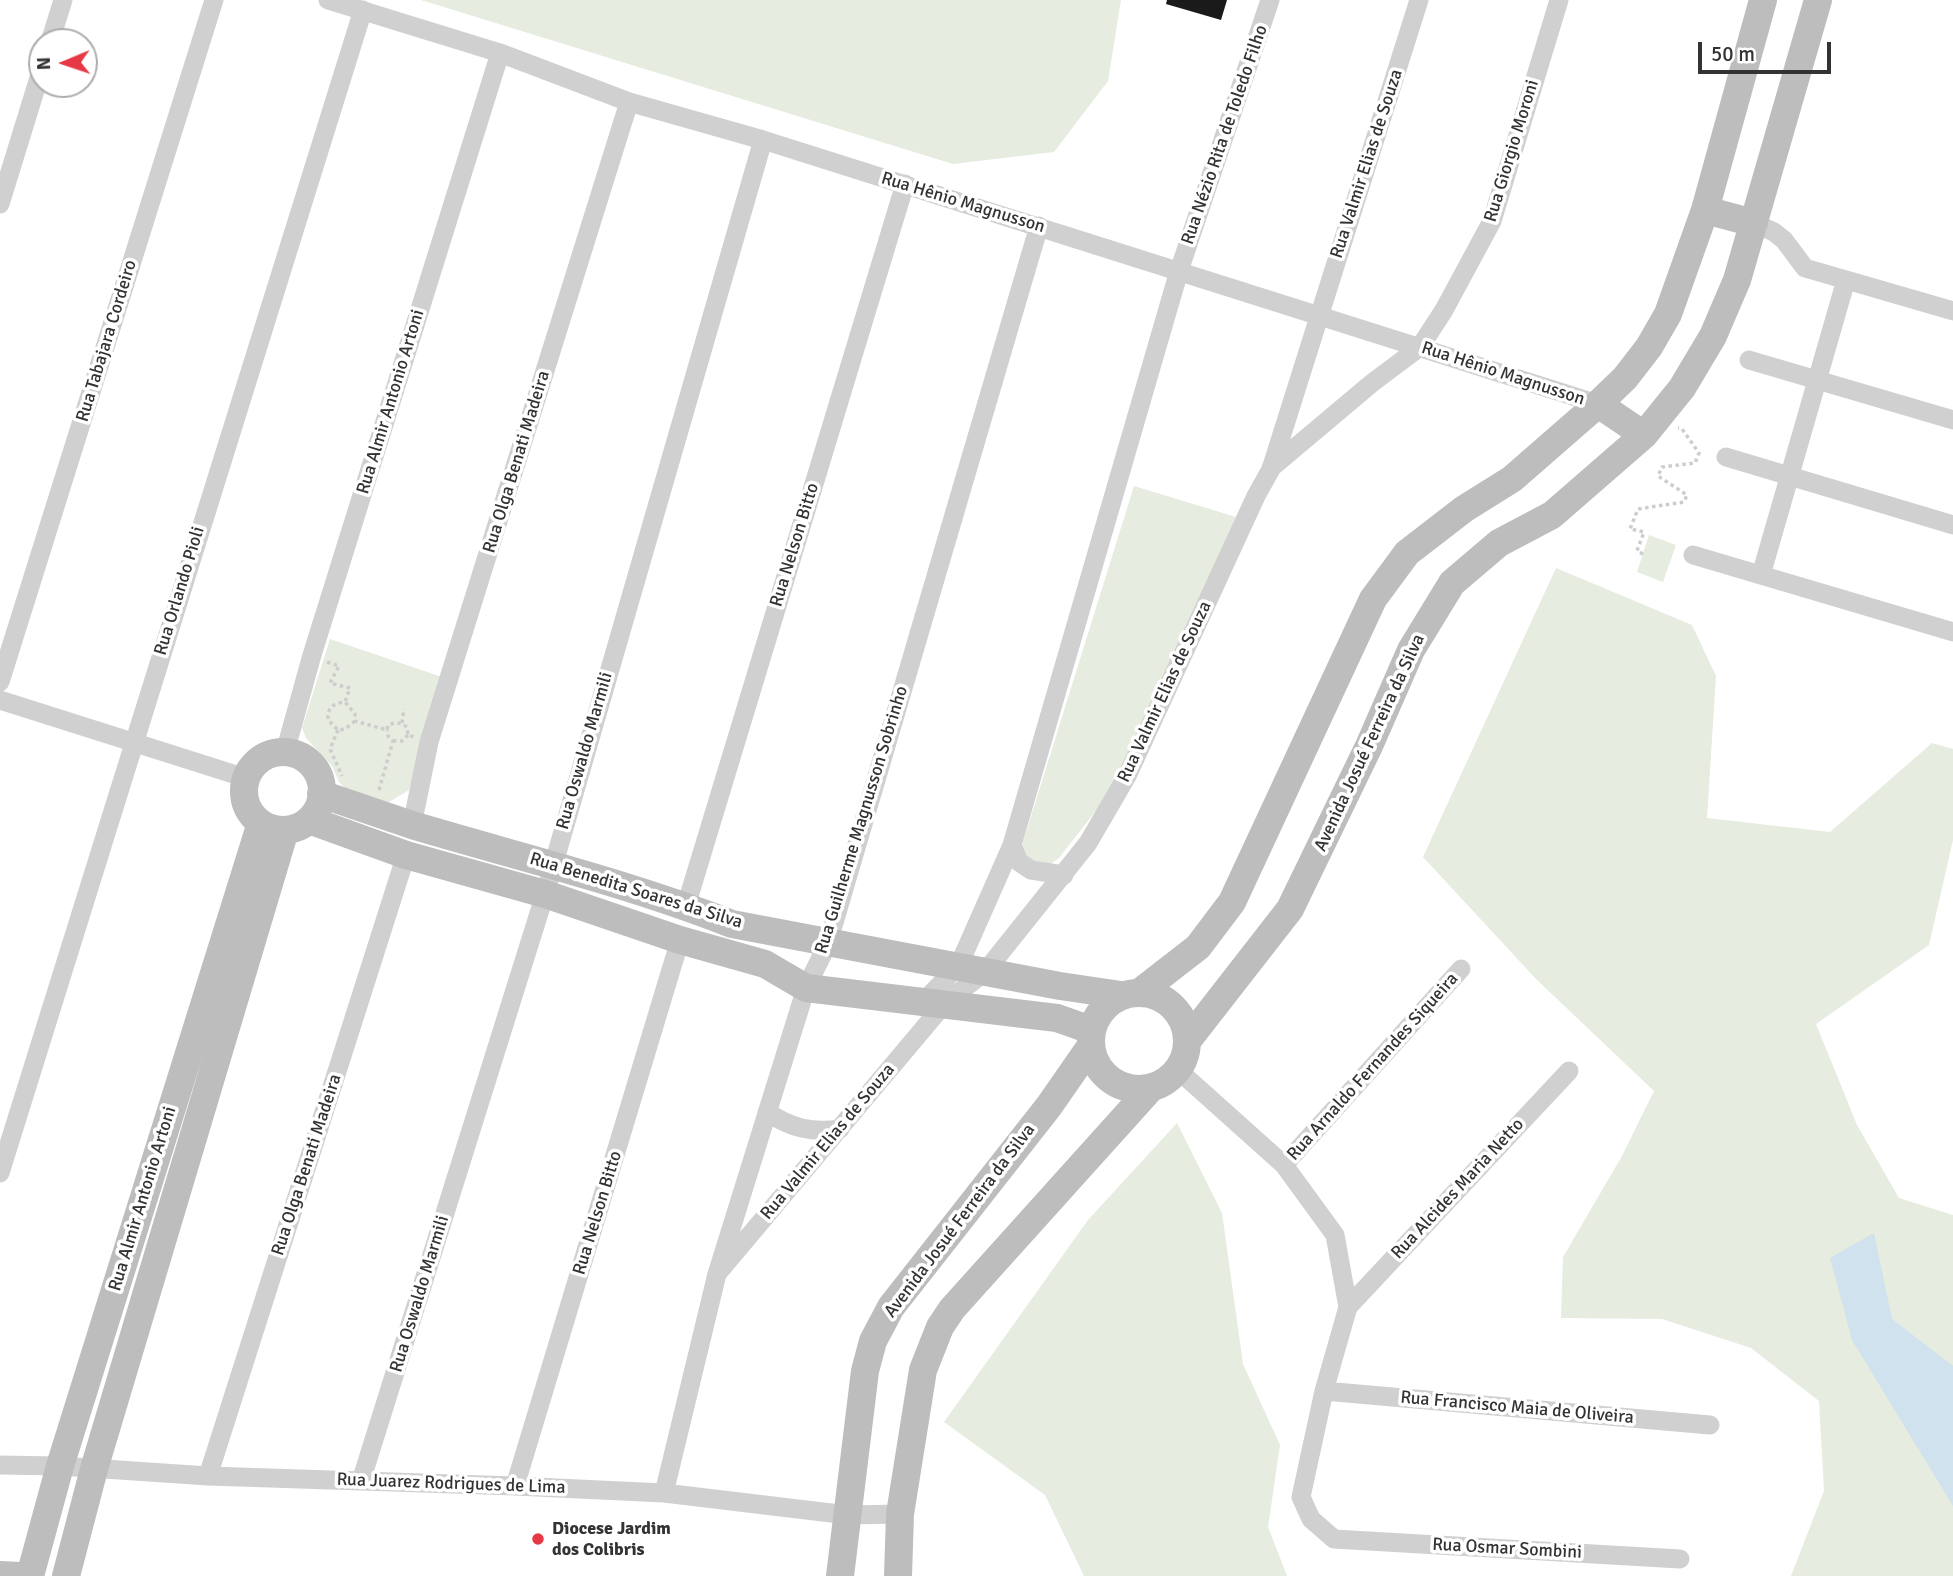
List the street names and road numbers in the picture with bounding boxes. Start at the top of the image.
street label: Rua Nézio Rita de Toledo Filho [1177,22,1273,248]
street label: Rua Valmir Elias de Souza [1326,67,1408,261]
street label: Rua Giorgio Moroni [1480,77,1544,225]
street label: Rua Hênio Magnusson [878,168,1048,238]
street label: Rua Tabajara Cordeiro [72,258,142,424]
street label: Rua Almir Antonio Artoni [353,307,429,497]
street label: Rua Hênio Magnusson [1419,337,1587,411]
street label: Rua Olga Benati Madeira [479,368,555,556]
street label: Rua Nelson Bitto [766,480,824,610]
street label: Rua Orlando Pioli [150,524,210,658]
street label: Rua Valmir Elias de Souza [1114,598,1216,786]
street label: Avenida Josué Ferreira da Silva [1310,631,1430,855]
street label: Rua Oswaldo Marmili [552,670,618,832]
street label: Rua Guilherme Magnusson Sobrinho [811,683,913,957]
street label: Rua Benedita Soares da Silva [527,848,745,934]
street label: Rua Arnaldo Fernandes Siqueira [1283,969,1463,1165]
street label: Rua Valmir Elias de Souza [756,1059,900,1225]
street label: Rua Olga Benati Madeira [267,1072,347,1258]
street label: Rua Almir Antonio Artoni [105,1104,181,1294]
street label: Rua Alcides Maria Netto [1387,1114,1529,1264]
street label: Avenida Josué Ferreira da Silva [880,1120,1040,1322]
street label: Rua Nelson Bitto [569,1148,627,1278]
street label: Rua Oswaldo Marmili [386,1213,454,1375]
street label: Rua Francisco Maia de Oliveira [1399,1387,1635,1429]
street label: Rua Juarez Rodrigues de Lima [336,1469,566,1499]
street label: Rua Osmar Sombini [1432,1534,1582,1564]

